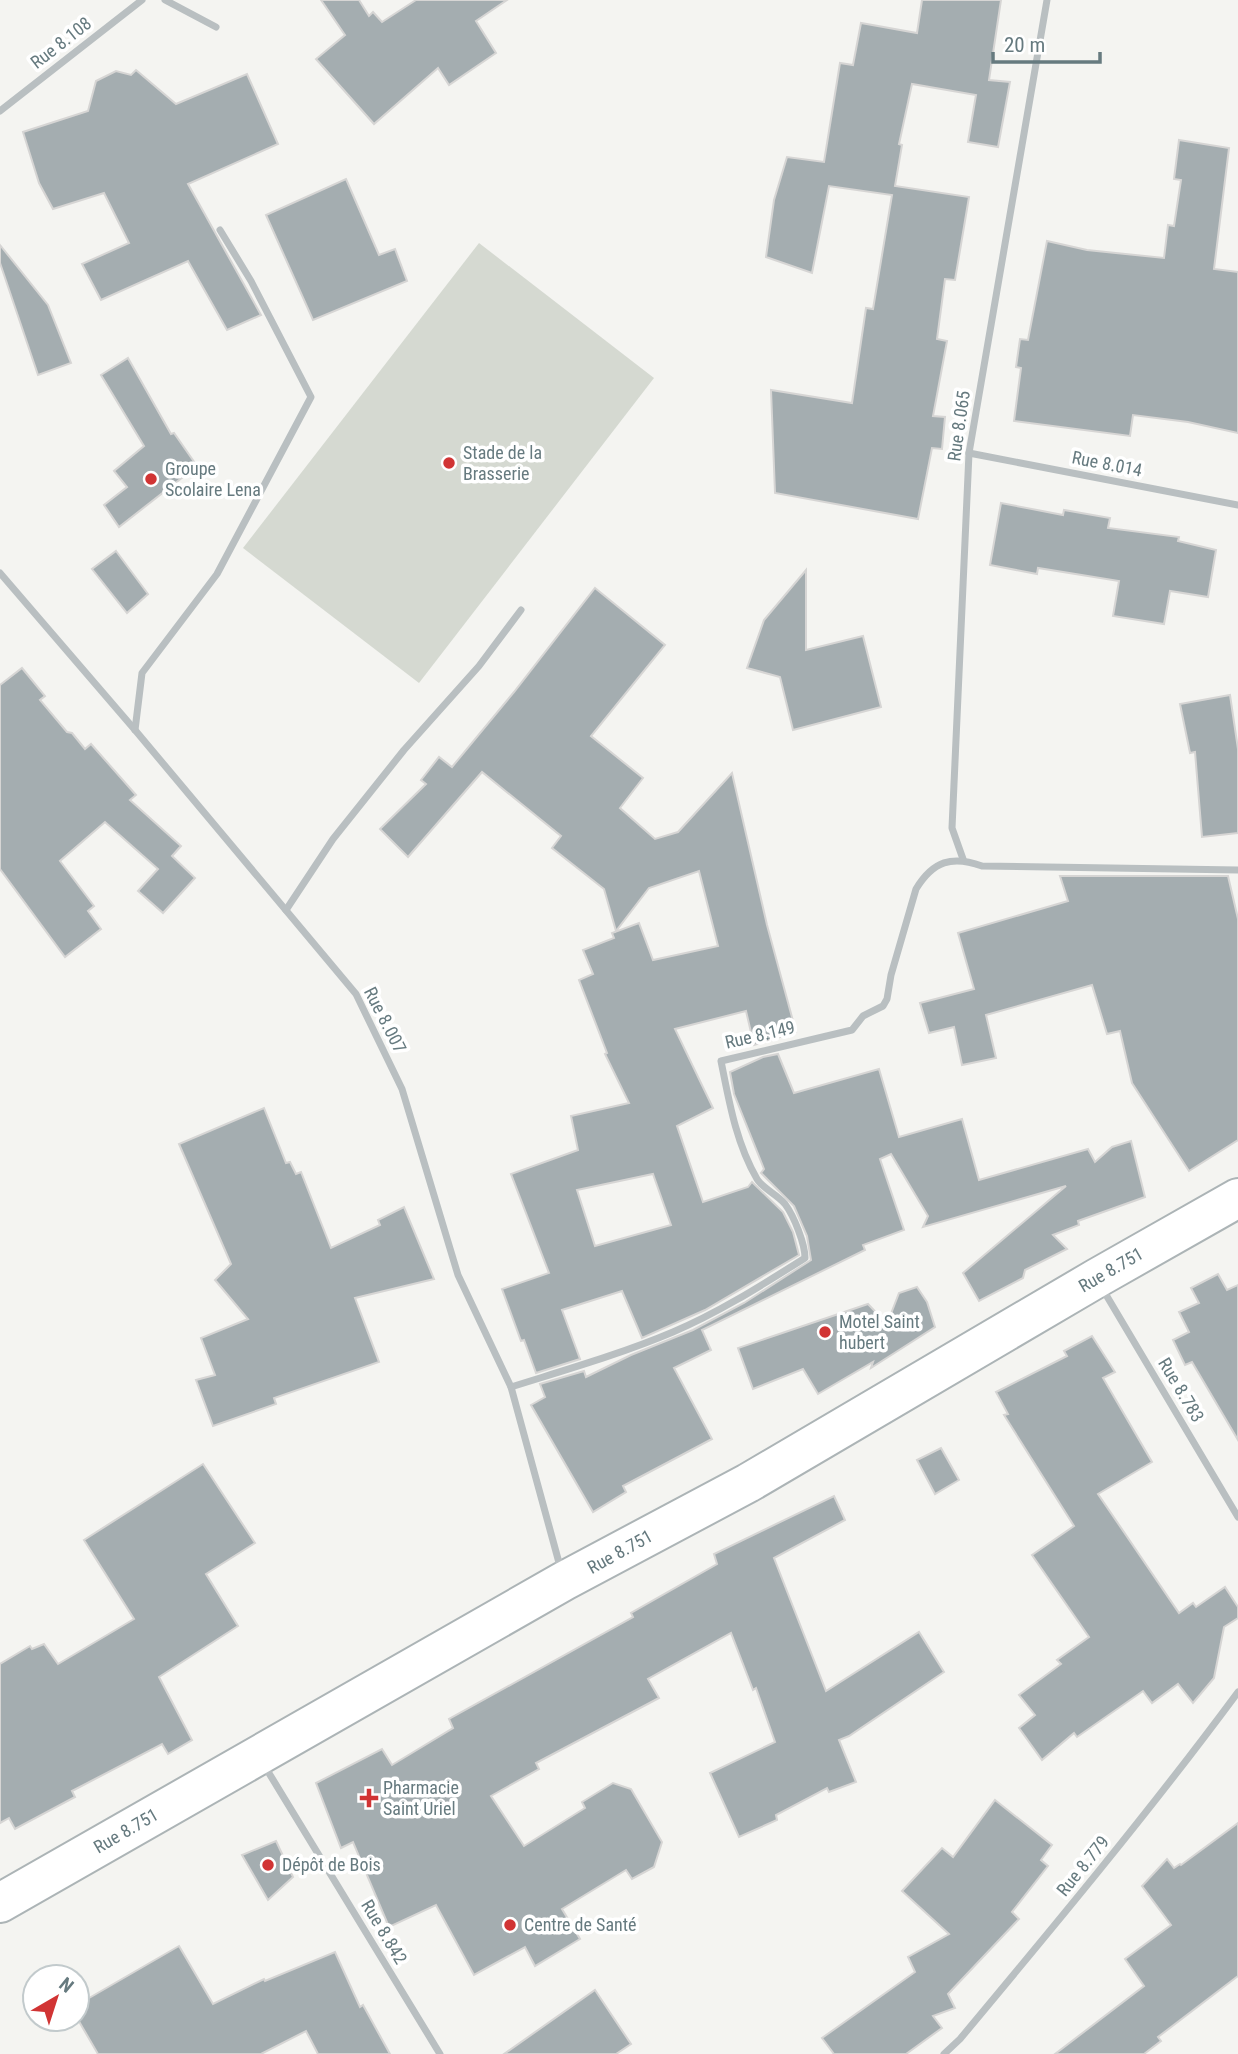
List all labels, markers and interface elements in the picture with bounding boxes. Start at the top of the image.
street label: Rue 8.108 [26,12,95,73]
scale bar [993,21,1100,65]
text: 20 m [1004,33,1045,57]
street label: Rue 8.065 [943,389,974,463]
place label: Stade de la Brasserie [463,442,542,484]
street label: Rue 8.014 [1070,446,1144,481]
marker: Stade de la Brasserie [441,455,457,471]
place label: Groupe Scolaire Lena [165,458,261,500]
marker: Groupe Scolaire Lena [143,471,159,487]
street label: Rue 8.007 [360,983,411,1056]
street label: Rue 8.149 [723,1016,797,1053]
street label: Rue 8.751 [1075,1243,1147,1296]
place label: Motel Saint hubert [839,1311,920,1353]
marker: Motel Saint hubert [817,1324,833,1340]
street label: Rue 8.783 [1154,1354,1209,1426]
street label: Rue 8.751 [584,1525,656,1578]
place label: Pharmacie Saint Uriel [383,1777,459,1819]
marker: Pharmacie Saint Uriel [361,1790,377,1806]
street label: Rue 8.751 [90,1804,162,1857]
street label: Rue 8.779 [1052,1831,1113,1900]
place label: Dépôt de Bois [282,1854,381,1875]
marker: Dépôt de Bois [260,1857,276,1873]
street label: Rue 8.842 [357,1896,412,1968]
place label: Centre de Santé [524,1914,637,1935]
marker: Centre de Santé [502,1917,518,1933]
north arrow [21,1963,91,2033]
text: N [55,1973,78,1998]

